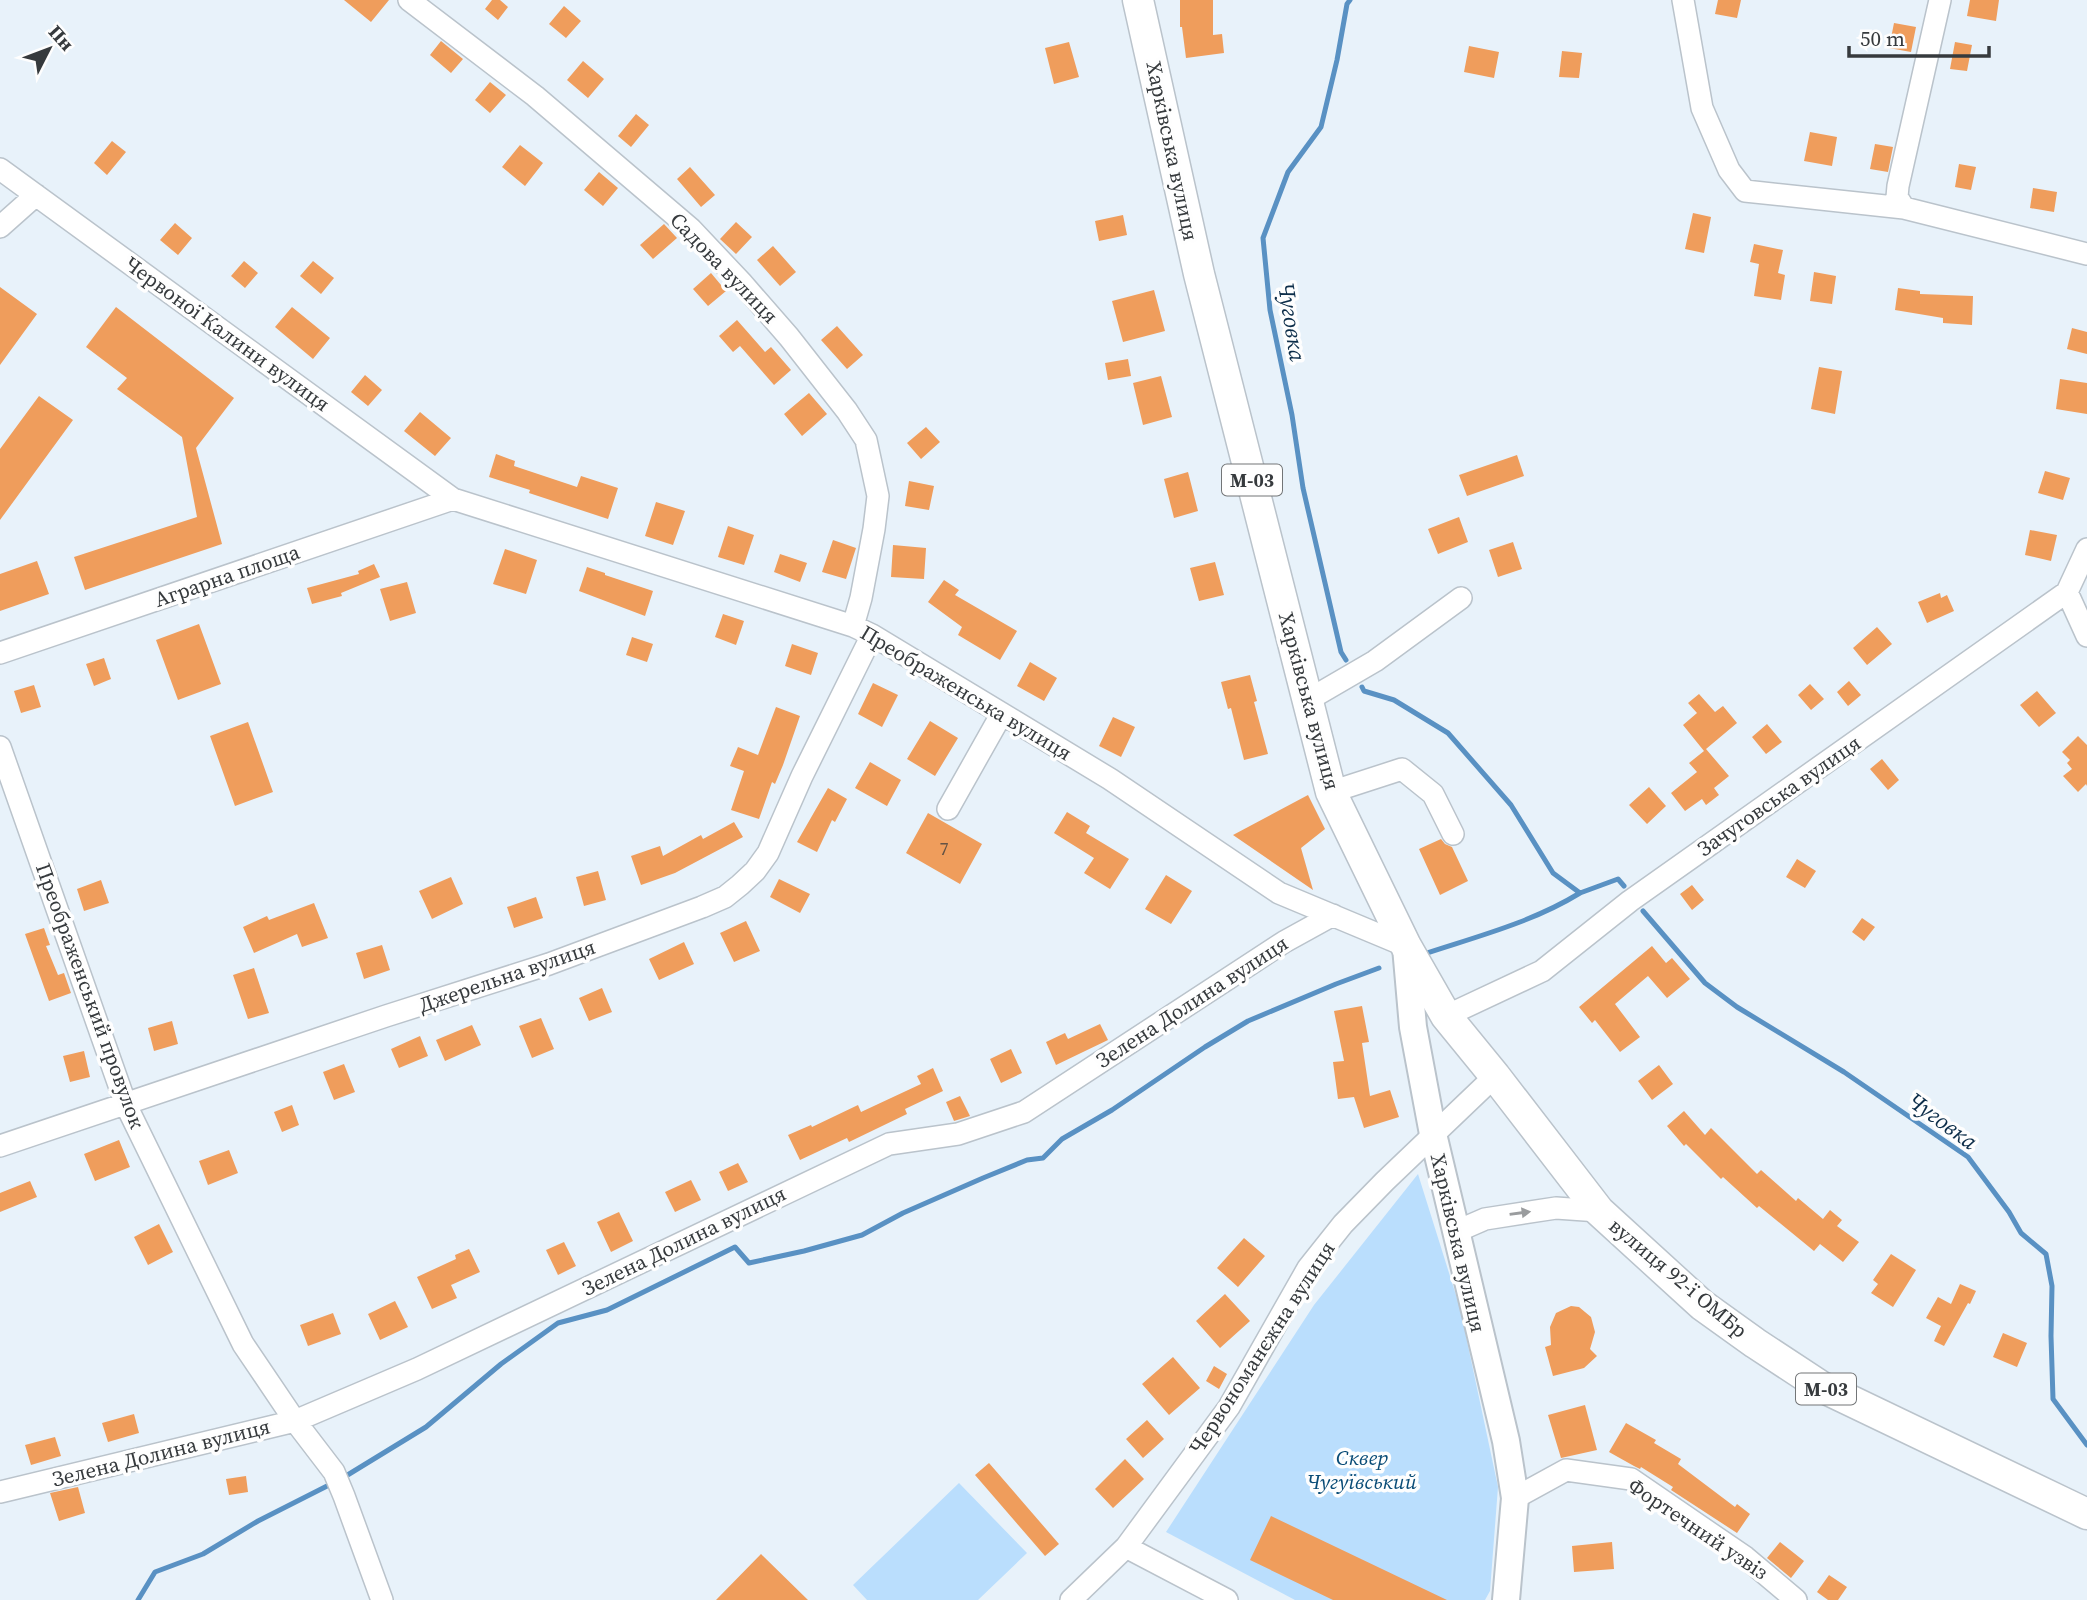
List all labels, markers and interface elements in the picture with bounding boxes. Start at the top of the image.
north arrow [14,14,84,84]
scale bar [1849,14,1989,58]
text: Пн [43,19,80,56]
text: 50 m [1860,24,1905,53]
street label: Харківська вулиця [1139,58,1206,243]
street label: Садова вулиця [664,206,785,330]
street label: Червоної Калини вулиця [119,249,336,418]
water label: Чуговка [1270,280,1314,364]
road number: М-03 [1222,464,1282,495]
street label: Аграрна площа [150,537,304,614]
street label: Харківська вулиця [1272,609,1347,793]
street label: Преображенська вулиця [855,618,1077,767]
street label: Зачуговська вулиця [1691,728,1866,863]
house number: 7 [940,836,949,861]
street label: Преображенський провулок [29,859,152,1133]
street label: Зелена Долина вулиця [1090,928,1293,1075]
street label: Джерельна вулиця [415,932,599,1019]
water label: Чуговка [1902,1085,1984,1157]
street label: Харківська вулиця [1424,1150,1493,1335]
street label: Зелена Долина вулиця [577,1178,791,1303]
one-way arrow [1509,1208,1531,1219]
street label: вулиця 92-ї ОМБр [1603,1211,1754,1344]
street label: Червономанєжна вулиця [1182,1236,1341,1460]
road number: М-03 [1796,1373,1856,1404]
street label: Зелена Долина вулиця [49,1411,273,1494]
park label: Сквер Чугуївський [1307,1443,1417,1496]
street label: Фортечний узвіз [1623,1471,1774,1586]

